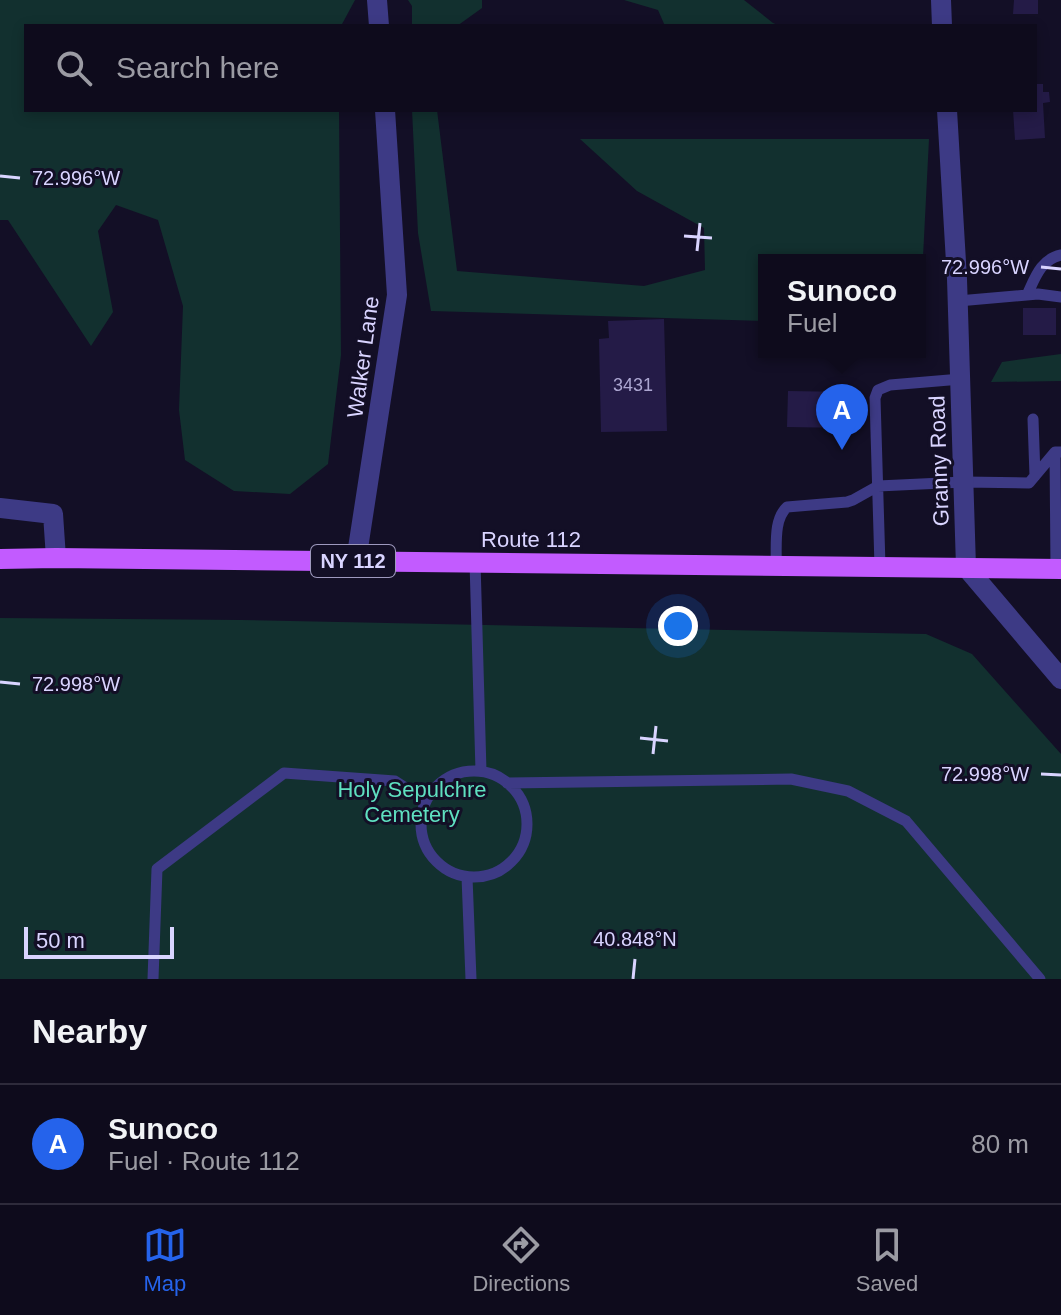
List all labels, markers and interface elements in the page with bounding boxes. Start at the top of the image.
search box [24,24,1037,112]
icon: search [52,46,96,90]
text: Search here [116,51,279,84]
text: 72.996°W [32,167,120,189]
popup [758,254,926,358]
text: 72.996°W [941,256,1029,278]
text: Sunoco [787,274,897,307]
street label: Walker Lane [342,295,384,419]
text: Fuel [787,308,838,338]
house number: 3431 [613,375,653,395]
pin: A [816,384,868,450]
street label: Granny Road [924,395,954,527]
street label: Route 112 [481,527,581,552]
road number: NY 112 [311,545,395,577]
your location [658,606,698,646]
text: 72.998°W [32,673,120,695]
text: 72.998°W [941,763,1029,785]
park label: Holy Sepulchre Cemetery [337,777,487,827]
scale bar [24,923,174,959]
text: 50 m [36,928,85,953]
text: 40.848°N [593,928,677,950]
text: Nearby [32,1012,147,1050]
text: Sunoco [108,1112,218,1145]
text: A [49,1129,67,1159]
text: 80 m [971,1129,1029,1159]
text: Fuel · Route 112 [108,1146,300,1176]
tab: Map [143,1223,187,1297]
tab: Directions [472,1223,570,1297]
tab: Saved [856,1223,918,1297]

